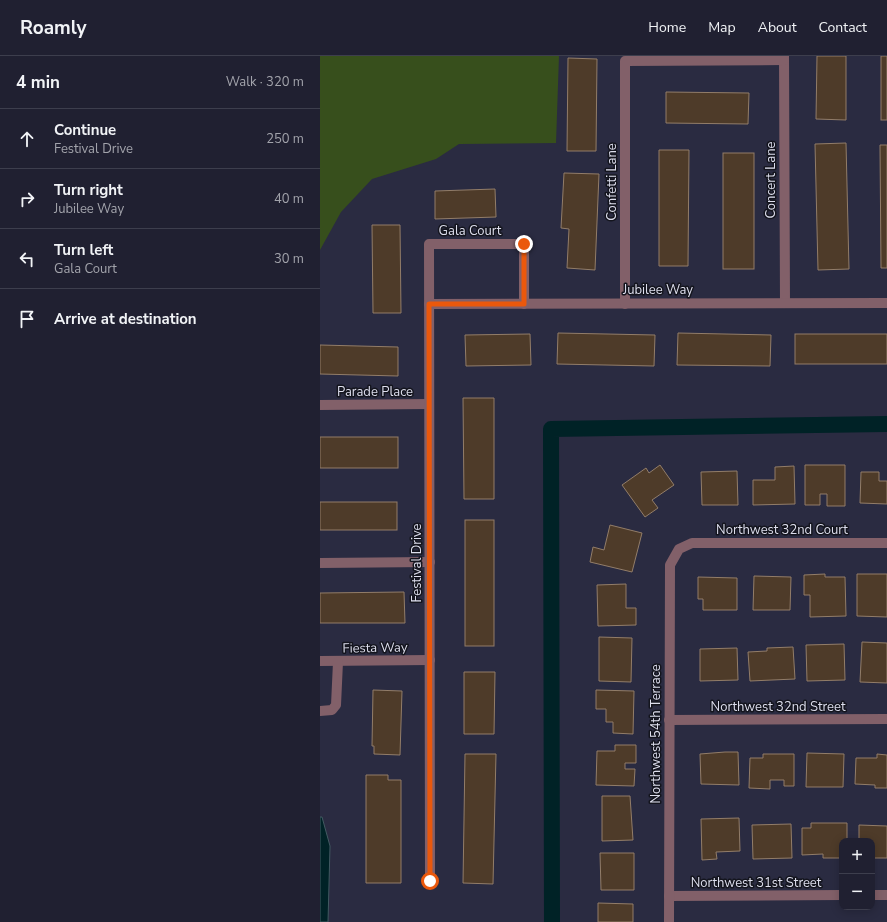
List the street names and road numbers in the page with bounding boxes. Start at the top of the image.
street label: Concert Lane [762,141,780,218]
street label: Confetti Lane [603,143,621,221]
street label: Gala Court [439,222,502,240]
street label: Jubilee Way [622,281,693,299]
street label: Parade Place [337,383,413,401]
street label: Northwest 32nd Court [716,521,848,539]
street label: Festival Drive [408,523,426,603]
street label: Fiesta Way [342,638,408,658]
street label: Northwest 54th Terrace [647,664,665,804]
street label: Northwest 32nd Street [711,698,846,716]
street label: Northwest 31st Street [691,874,822,892]

